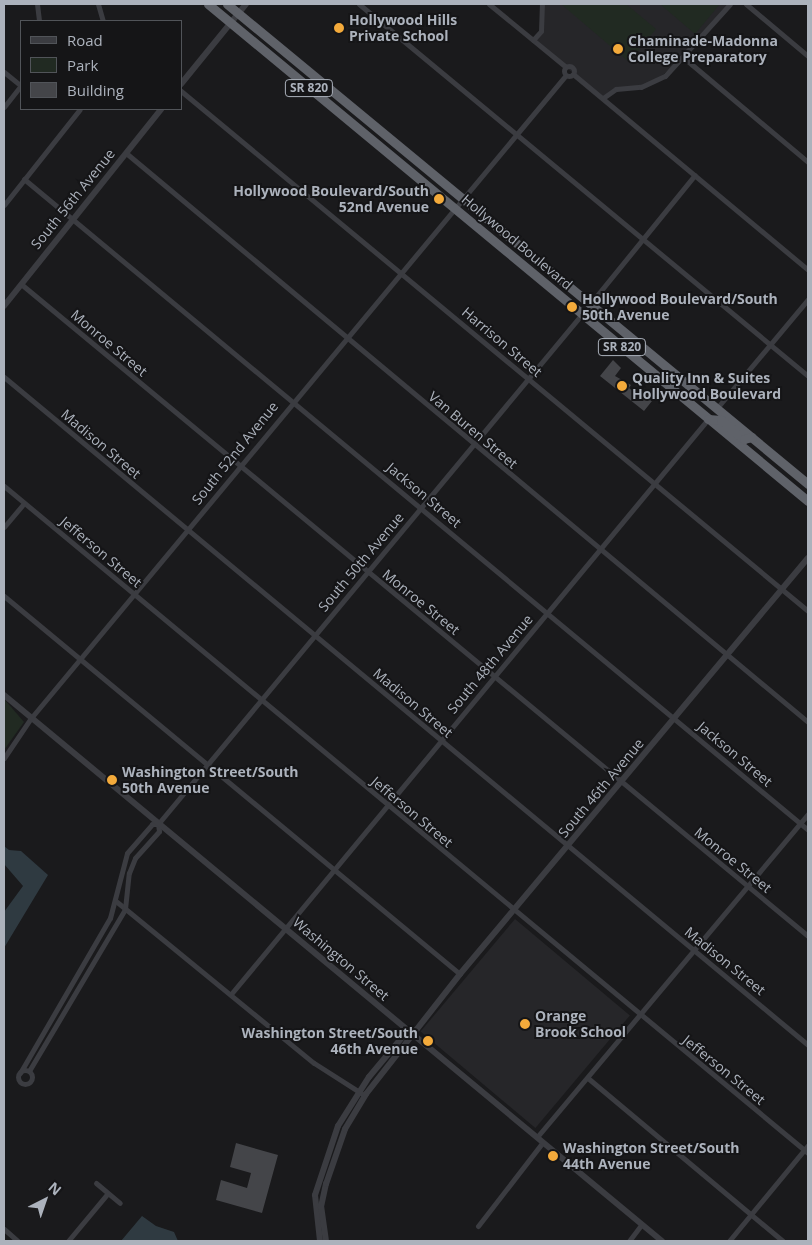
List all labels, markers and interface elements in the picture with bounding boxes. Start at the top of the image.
place label: Hollywood Hills Private School [349,12,457,44]
legend [20,20,182,110]
marker: Hollywood Hills Private School [333,22,345,34]
text: Road [67,30,103,50]
place label: Chaminade-Madonna College Preparatory [628,33,778,65]
marker: Chaminade-Madonna College Preparatory [612,43,624,55]
text: Park [67,55,98,75]
road number: SR 820 [284,78,334,98]
text: Building [67,80,124,100]
street label: South 56th Avenue [27,146,119,252]
place label: Hollywood Boulevard/South 52nd Avenue [233,183,429,216]
street label: Hollywood Boulevard [458,191,576,293]
marker: Hollywood Boulevard/South 52nd Avenue [433,193,445,205]
place label: Hollywood Boulevard/South 50th Avenue [582,291,778,324]
marker: Hollywood Boulevard/South 50th Avenue [566,301,578,313]
street label: Harrison Street [458,304,546,380]
street label: Monroe Street [67,306,151,380]
road number: SR 820 [597,338,647,357]
place label: Quality Inn & Suites Hollywood Boulevard [632,370,781,402]
marker: Quality Inn & Suites Hollywood Boulevard [616,380,628,392]
street label: Van Buren Street [425,388,521,472]
street label: South 52nd Avenue [188,398,282,508]
street label: Madison Street [58,406,144,482]
street label: Jackson Street [383,459,465,531]
street label: South 50th Avenue [315,509,407,615]
street label: Jefferson Street [57,513,145,591]
street label: Monroe Street [379,566,463,638]
street label: South 48th Avenue [444,611,536,717]
street label: Madison Street [370,665,456,741]
street label: Jackson Street [694,718,776,790]
street label: South 46th Avenue [555,735,647,841]
place label: Washington Street/South 50th Avenue [122,764,299,796]
street label: Jefferson Street [368,773,456,851]
marker: Washington Street/South 50th Avenue [106,774,118,786]
street label: Monroe Street [691,824,775,896]
street label: Washington Street [289,914,393,1004]
street label: Madison Street [681,923,769,999]
place label: Orange Brook School [535,1008,626,1040]
marker: Orange Brook School [519,1018,531,1030]
place label: Washington Street/South 46th Avenue [241,1025,418,1058]
street label: Jefferson Street [679,1032,769,1108]
marker: Washington Street/South 46th Avenue [422,1035,434,1047]
place label: Washington Street/South 44th Avenue [563,1140,740,1172]
marker: Washington Street/South 44th Avenue [547,1150,559,1162]
north arrow [20,1175,70,1225]
text: N [45,1177,66,1199]

